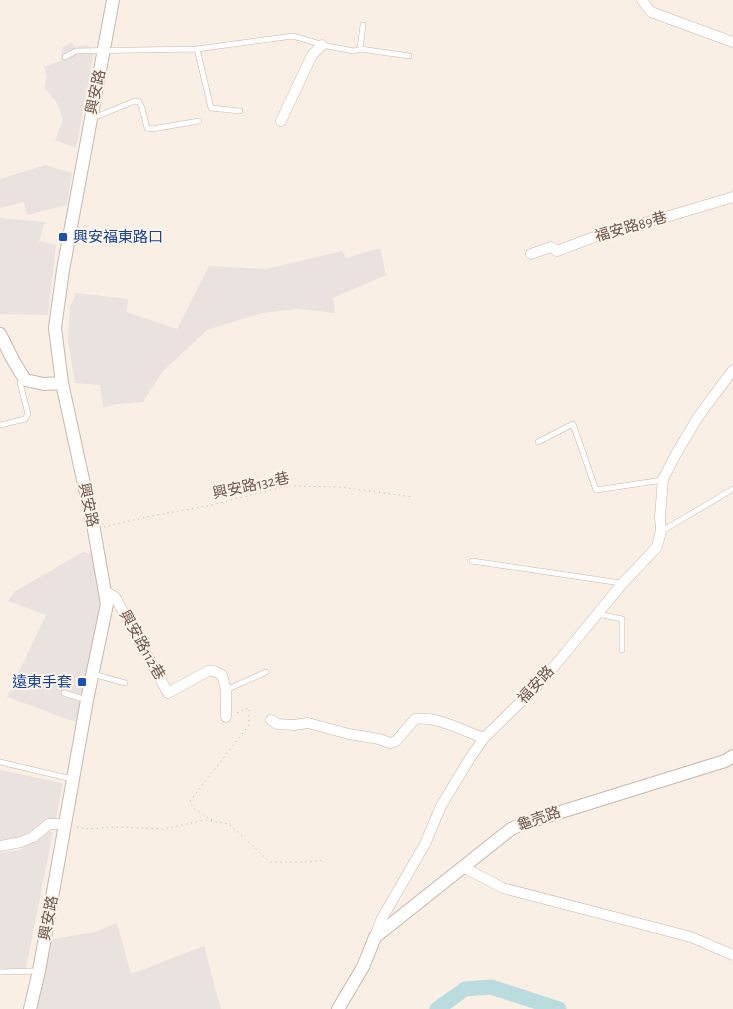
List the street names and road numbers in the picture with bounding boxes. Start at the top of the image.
street label: 興安路 [83,68,108,116]
street label: 福安路89巷 [593,209,669,244]
street label: 興安路132巷 [211,470,291,501]
street label: 興安路 [76,481,101,529]
street label: 興安路112巷 [117,607,168,682]
street label: 福安路 [514,663,557,707]
street label: 龜壳路 [515,804,563,833]
street label: 興安路 [36,894,61,942]

